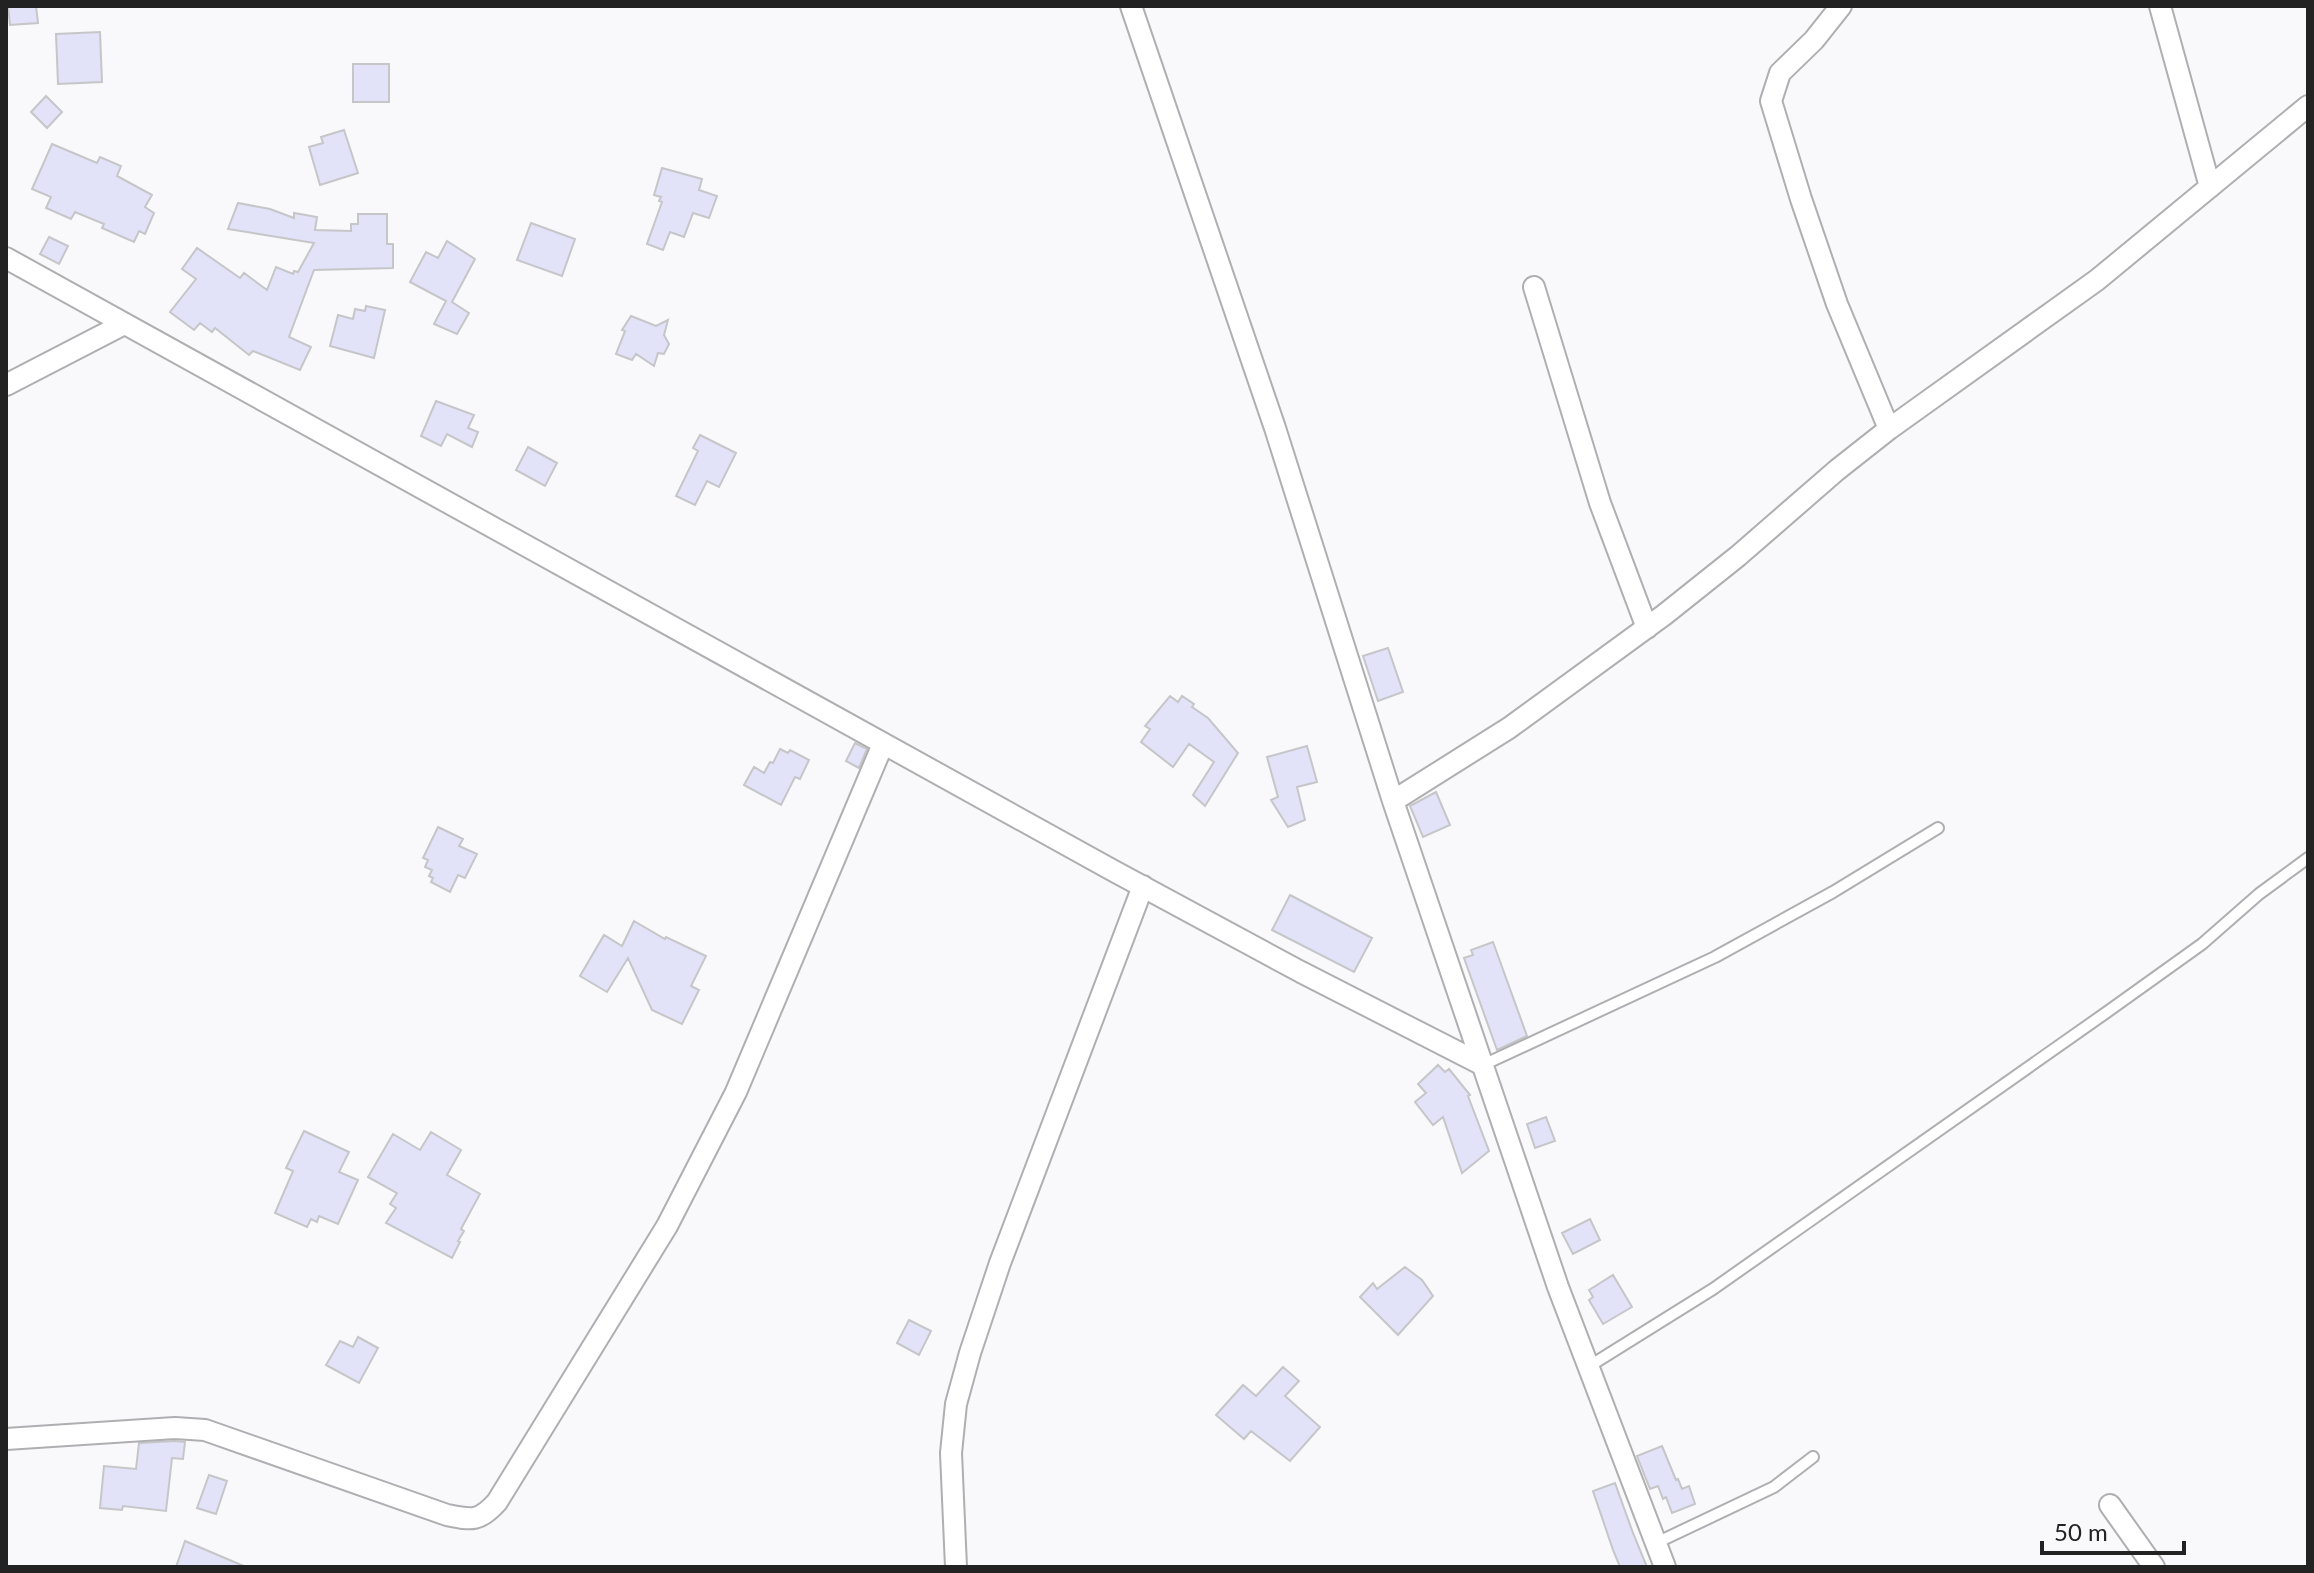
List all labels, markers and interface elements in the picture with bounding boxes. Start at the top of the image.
scale bar [2042,1505,2184,1555]
text: 50 m [2054,1517,2108,1546]

